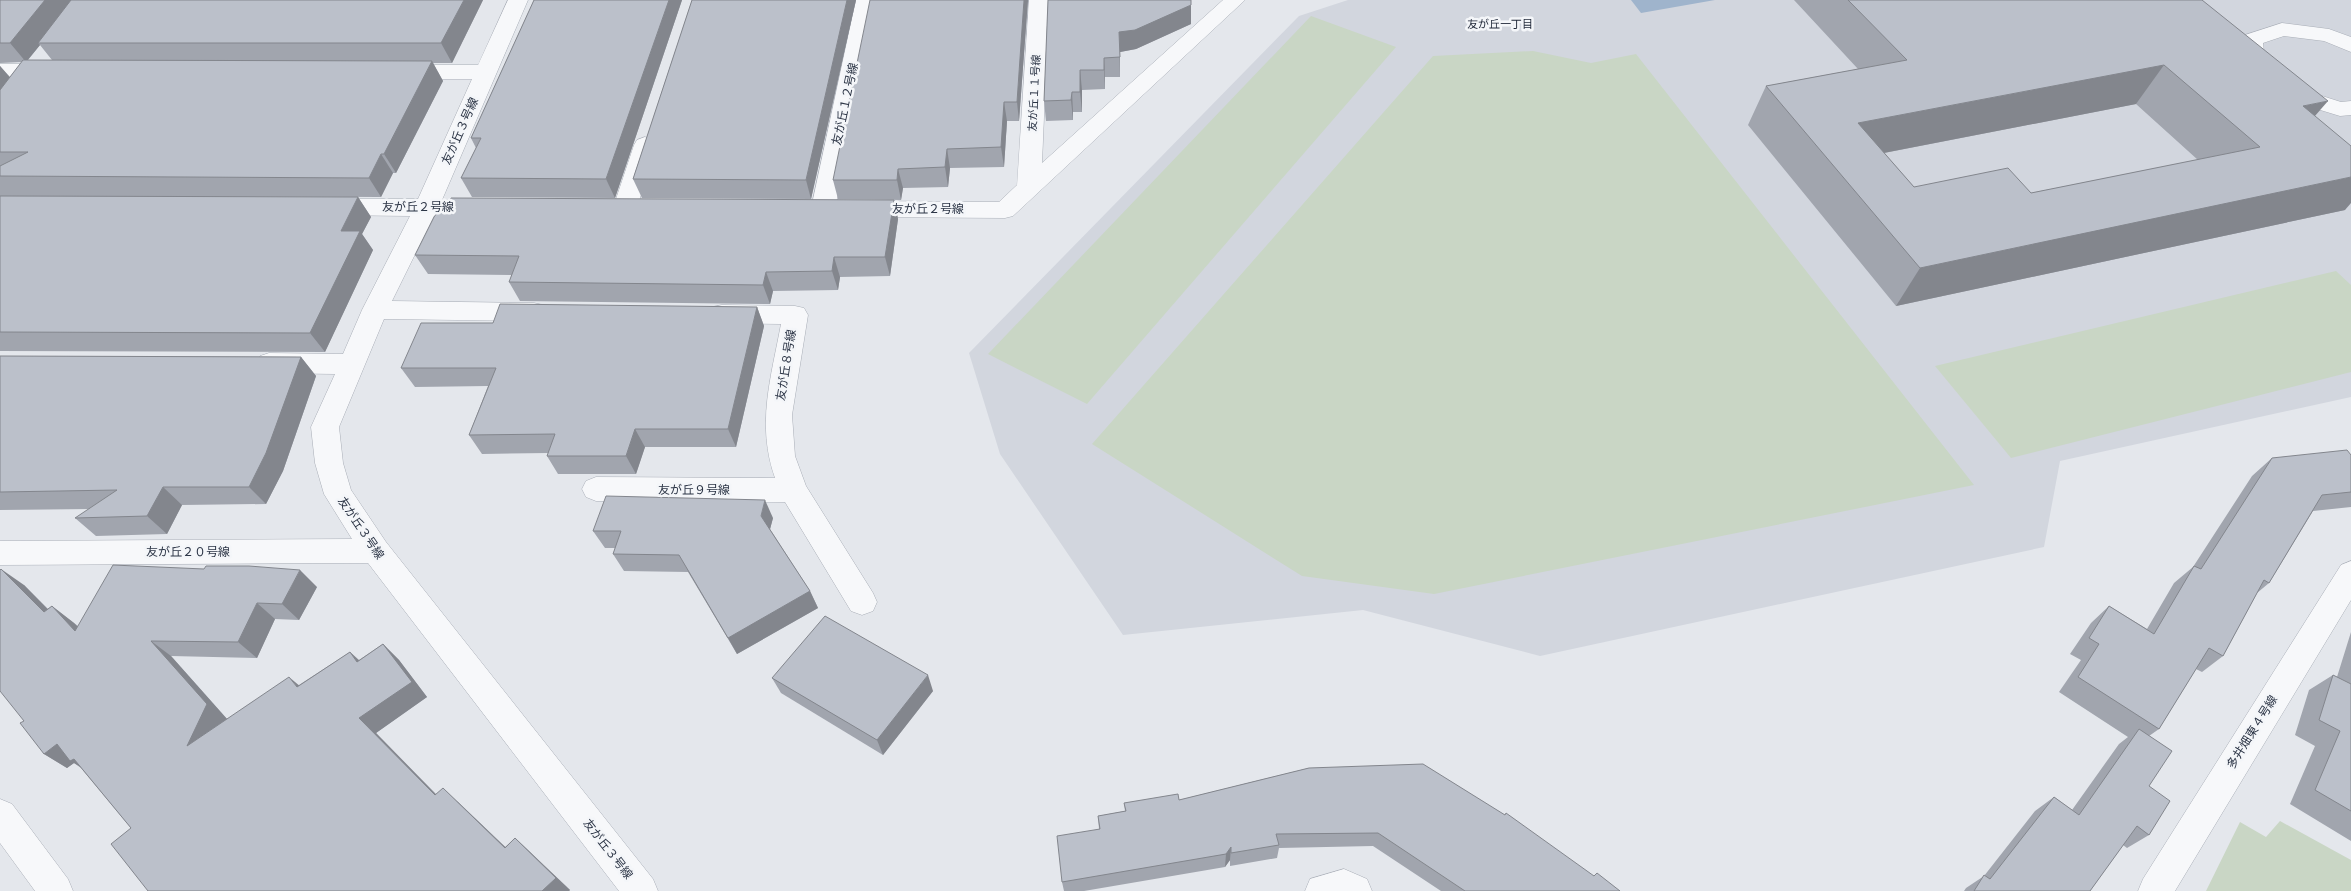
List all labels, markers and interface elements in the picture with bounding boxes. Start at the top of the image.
district label: 友が丘一丁目 [1467,17,1533,31]
street label: 友が丘１１号線 [1025,54,1043,132]
street label: 友が丘１２号線 [828,61,861,147]
street label: 友が丘３号線 [438,95,481,167]
street label: 友が丘２号線 [382,199,454,214]
street label: 友が丘２号線 [892,201,964,216]
street label: 友が丘８号線 [772,328,799,402]
street label: 友が丘９号線 [658,482,730,497]
street label: 友が丘３号線 [335,494,388,562]
street label: 友が丘２０号線 [146,544,230,559]
street label: 多井畑東４号線 [2223,692,2280,771]
street label: 友が丘３号線 [580,816,636,882]

